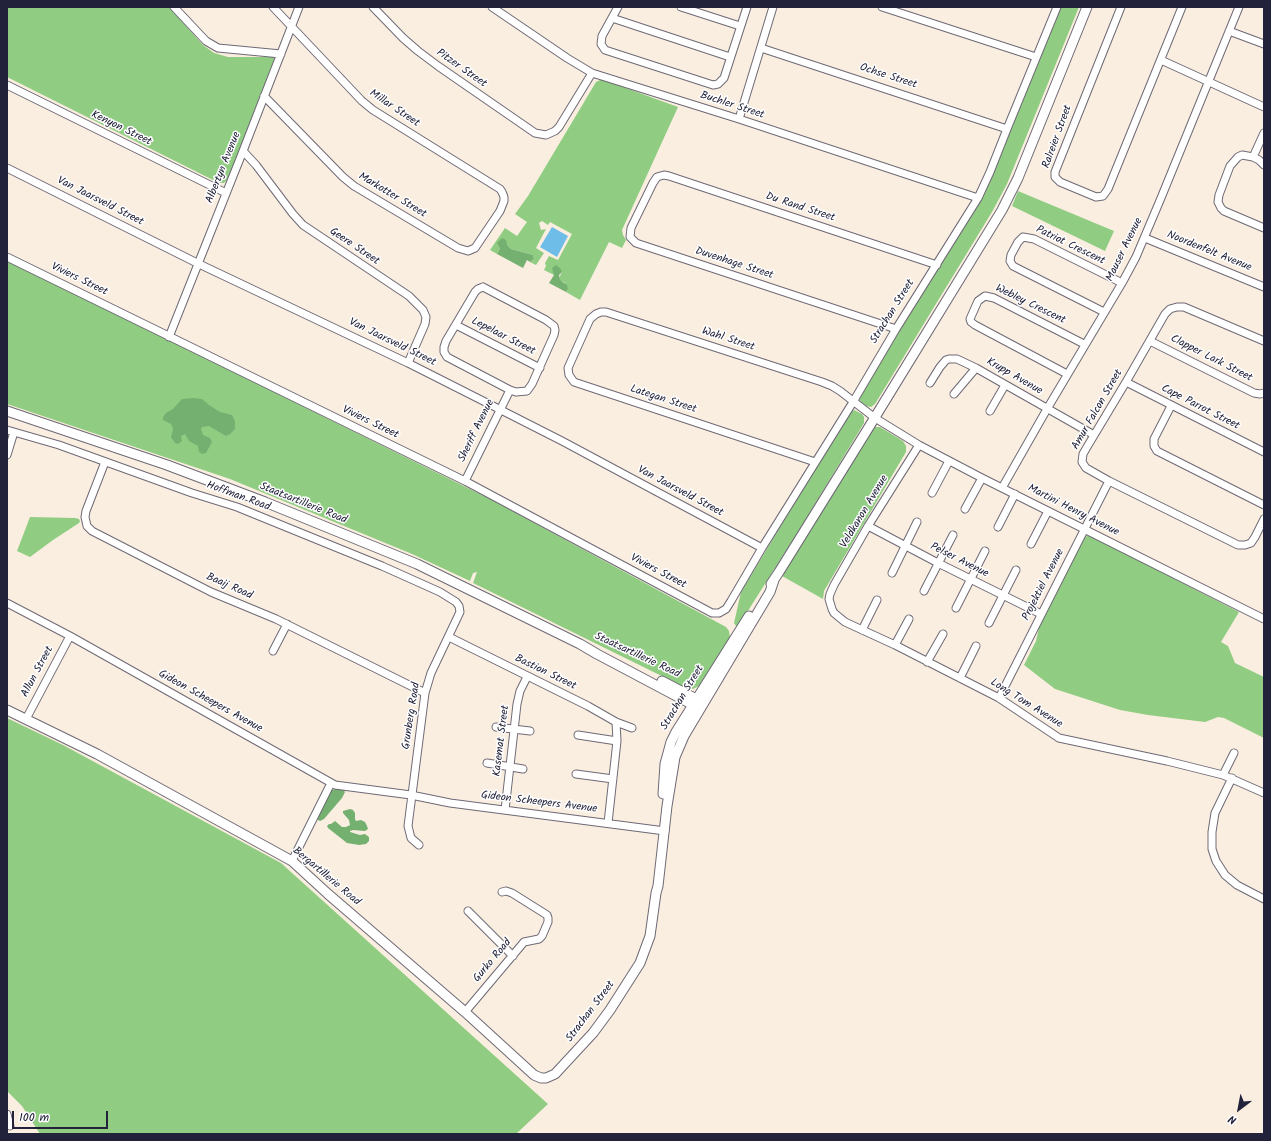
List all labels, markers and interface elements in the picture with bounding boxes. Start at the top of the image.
street label: Pitzer Street [433,47,489,91]
street label: Ochse Street [858,62,918,92]
street label: Millar Street [366,87,422,131]
street label: Buchler Street [698,89,766,123]
street label: Ralreier Street [1040,104,1076,170]
street label: Kenyon Street [89,109,153,149]
street label: Albertyn Avenue [204,130,244,206]
street label: Markotter Street [356,171,428,221]
street label: Van Jaarsveld Street [55,175,145,229]
street label: Du Rand Street [764,191,836,225]
street label: Mauser Avenue [1104,216,1146,284]
street label: Patriot Crescent [1033,224,1107,268]
street label: Geere Street [326,225,382,269]
street label: Noordenfelt Avenue [1165,229,1253,275]
street label: Duvenhage Street [693,245,775,283]
street label: Viviers Street [49,261,109,299]
street label: Strachan Street [868,278,918,346]
street label: Webley Crescent [993,282,1067,328]
street label: Lepelaar Street [469,315,537,359]
street label: Van Jaarsveld Street [346,316,438,370]
street label: Wahl Street [700,325,756,355]
street label: Clapper Lark Street [1168,333,1254,385]
street label: Krupp Avenue [984,356,1044,398]
street label: Amur Falcon Street [1070,368,1126,452]
street label: Lategan Street [628,383,698,417]
street label: Cape Parrot Street [1159,383,1241,433]
street label: Sheriff Avenue [456,398,498,464]
street label: Viviers Street [340,404,400,442]
street label: Van Jaarsveld Street [635,464,725,520]
street label: Veldkanon Avenue [838,473,892,551]
street label: Hoffman Road [204,479,272,515]
street label: Staatsartillerie Road [257,480,349,528]
street label: Martini Henry Avenue [1025,482,1121,540]
street label: Pelser Avenue [928,541,990,581]
street label: Projektiel Avenue [1020,547,1068,623]
street label: Viviers Street [628,552,688,592]
street label: Baaij Road [204,571,254,603]
street label: Staatsartillerie Road [592,630,682,682]
street label: Allun Street [19,644,57,700]
street label: Bastion Street [512,652,578,694]
street label: Strachan Street [659,663,707,733]
street label: Gideon Scheepers Avenue [156,668,264,736]
street label: Long Tom Avenue [987,676,1065,732]
street label: Grunberg Road [400,682,424,750]
street label: Kasemat Street [491,705,513,777]
street label: Gideon Scheepers Avenue [480,789,598,817]
street label: Bergartillerie Road [289,845,363,909]
street label: Gurko Road [471,937,515,985]
street label: Strachan Street [564,979,618,1045]
north arrow [1219,1089,1259,1129]
scale bar [14,1103,110,1129]
text: 100 m [19,1108,49,1127]
text: N [1225,1110,1240,1129]

